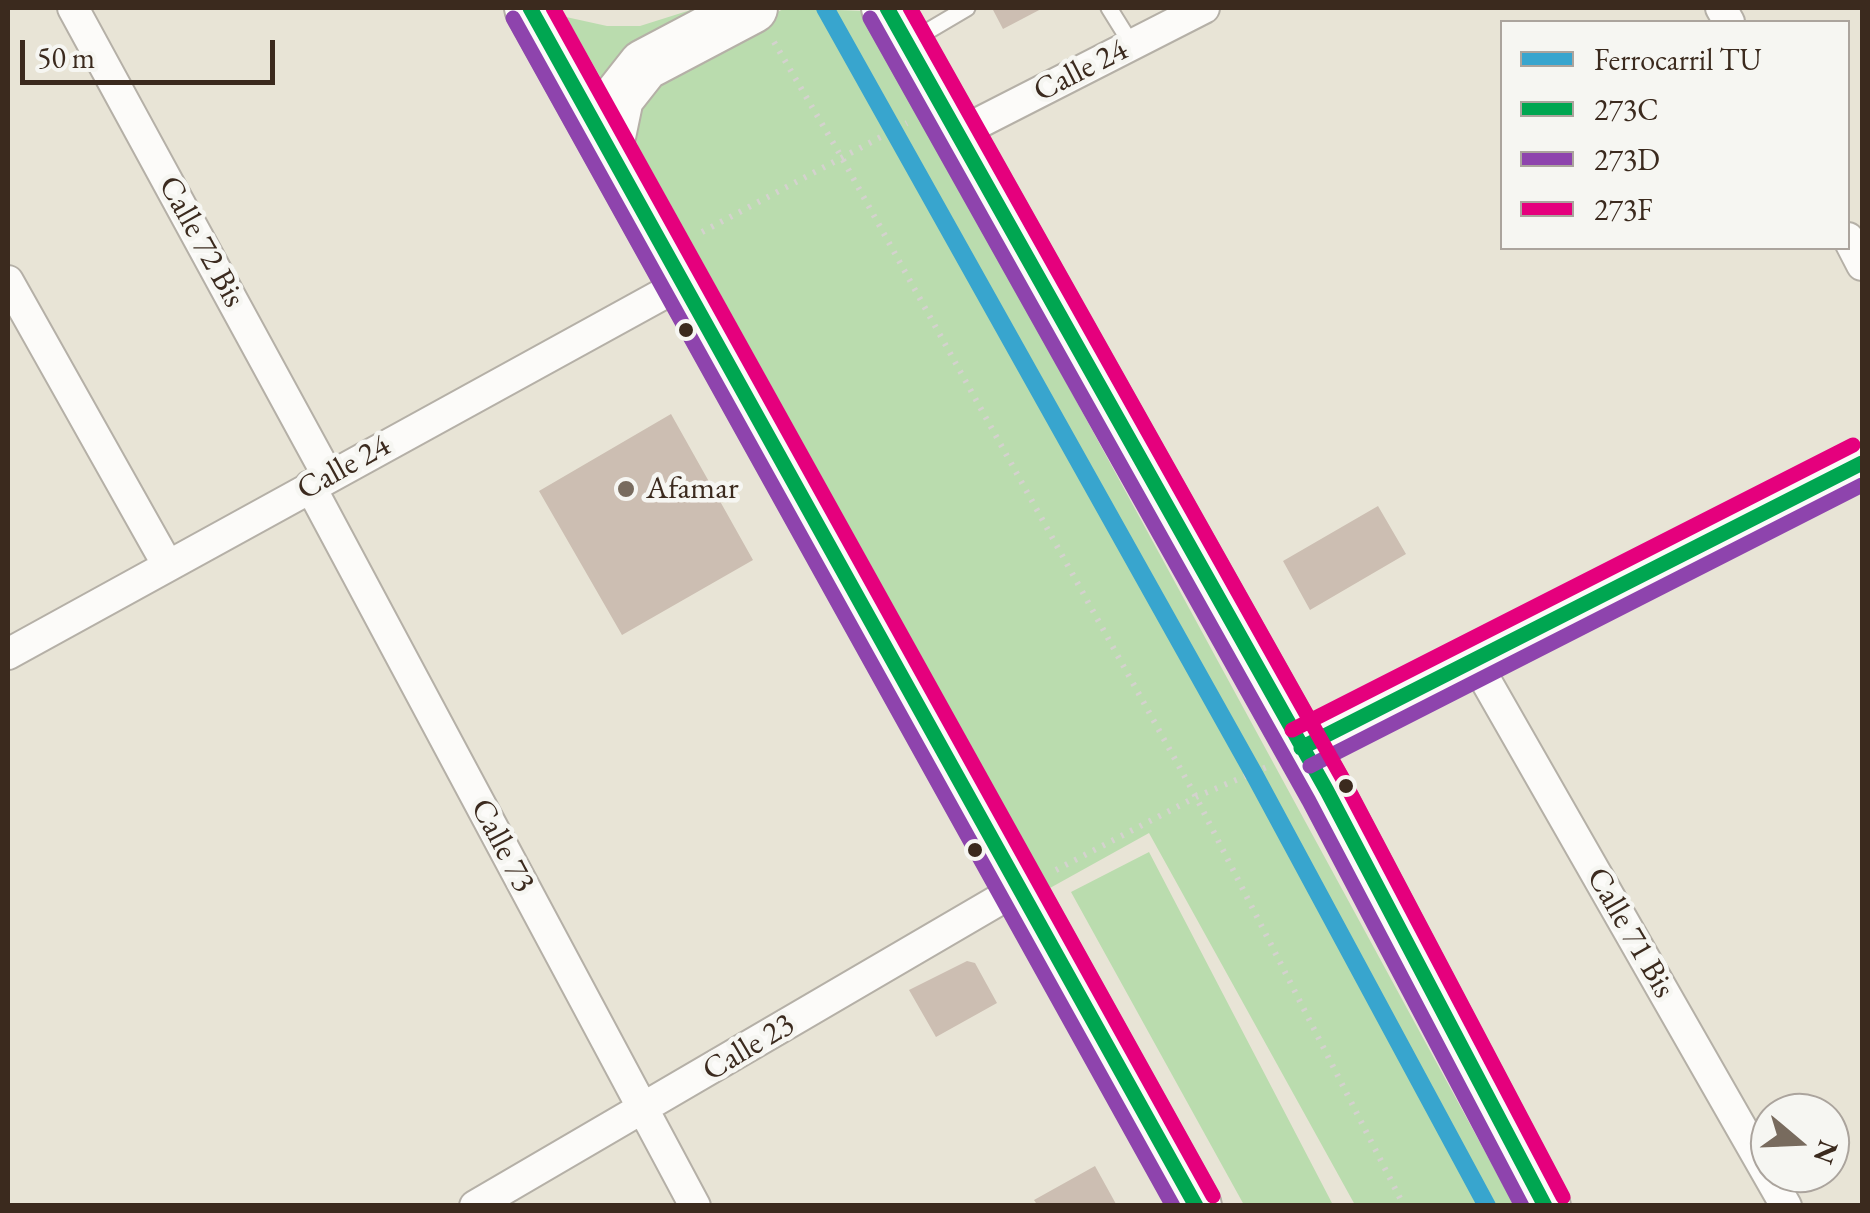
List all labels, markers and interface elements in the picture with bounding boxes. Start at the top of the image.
scale bar [25,20,280,82]
legend [1500,20,1850,250]
street label: Calle 24 [1028,31,1134,111]
text: 50 m [37,38,95,77]
text: Ferrocarril TU [1594,40,1762,79]
text: 273C [1594,90,1659,129]
text: 273D [1594,140,1660,179]
street label: Calle 72 Bis [149,170,253,314]
text: 273F [1594,190,1653,229]
unlabelled marker [676,320,696,340]
street label: Calle 24 [291,427,397,509]
place label: Afamar [646,470,739,508]
marker: Afamar [615,478,637,500]
unlabelled marker [1336,776,1356,796]
street label: Calle 73 [461,793,543,899]
unlabelled marker [965,840,985,860]
street label: Calle 71 Bis [1577,861,1683,1005]
street label: Calle 23 [696,1006,802,1090]
north arrow [1750,1093,1850,1193]
text: N [1806,1136,1847,1169]

